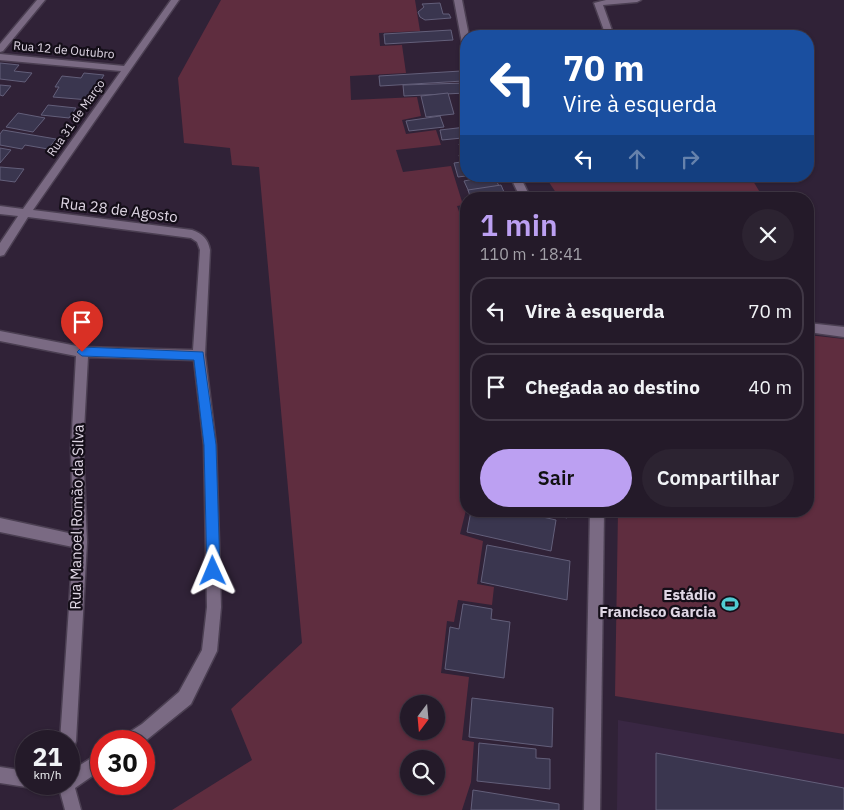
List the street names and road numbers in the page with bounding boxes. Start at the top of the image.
street label: Rua 12 de Outubro [13,38,116,61]
street label: Rua 31 de Março [43,76,108,159]
street label: Rua 28 de Agosto [59,193,179,226]
street label: Rua Manoel Romão da Silva [65,424,88,610]

